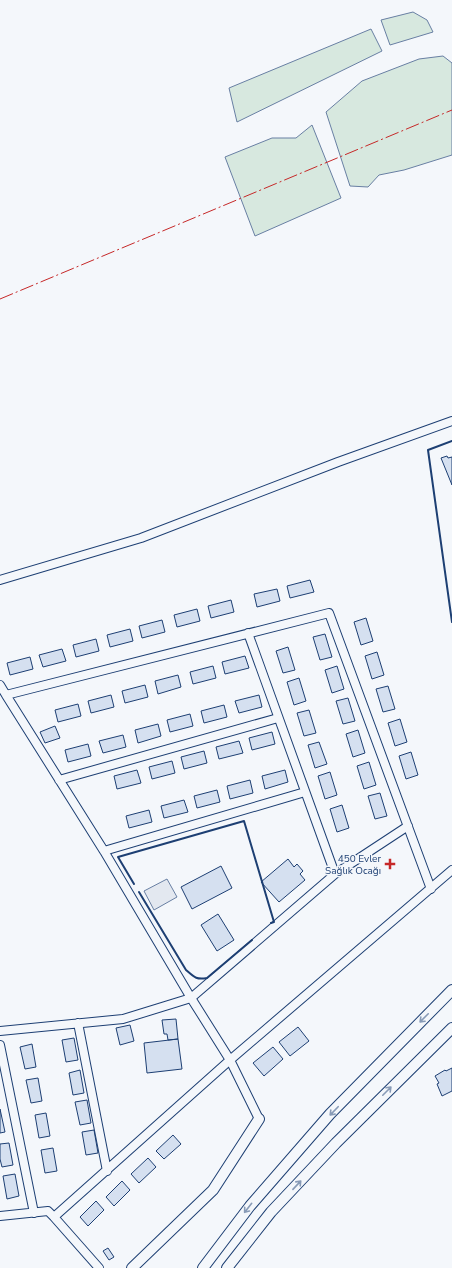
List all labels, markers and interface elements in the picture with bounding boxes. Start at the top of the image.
place label: 450 Evler Sağlık Ocağı [325,852,381,878]
marker: 450 Evler Sağlık Ocağı [384,858,396,870]
one-way arrow [419,1013,429,1023]
one-way arrow [382,1086,392,1096]
one-way arrow [329,1106,339,1116]
one-way arrow [292,1179,301,1190]
one-way arrow [244,1203,252,1214]

